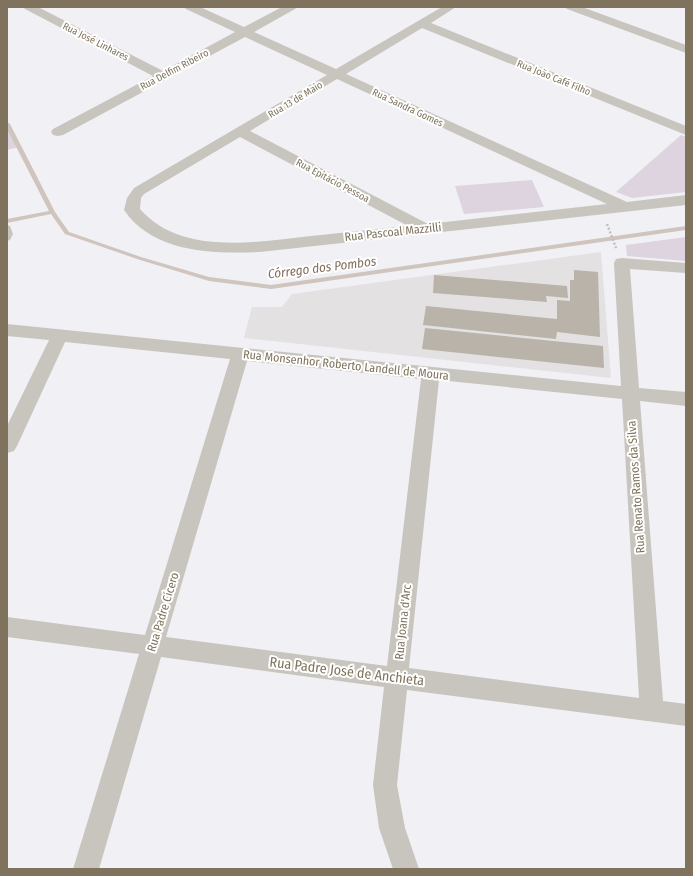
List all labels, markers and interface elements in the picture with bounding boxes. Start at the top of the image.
street label: Rua José Linhares [61,20,130,64]
street label: Rua Delfim Ribeiro [138,47,211,93]
street label: Rua João Café Filho [515,58,592,98]
street label: Rua 13 de Maio [266,79,325,121]
street label: Rua Sandra Gomes [370,86,445,130]
street label: Rua Epitácio Pessoa [294,157,371,205]
street label: Rua Pascoal Mazzilli [344,220,442,244]
water label: Córrego dos Pombos [267,253,377,282]
street label: Rua Monsenhor Roberto Landell de Moura [242,347,450,383]
street label: Rua Renato Ramos da Silva [624,420,648,554]
street label: Rua Padre Cícero [144,571,182,653]
street label: Rua Joana d'Arc [392,584,414,660]
street label: Rua Padre José de Anchieta [269,654,425,689]

